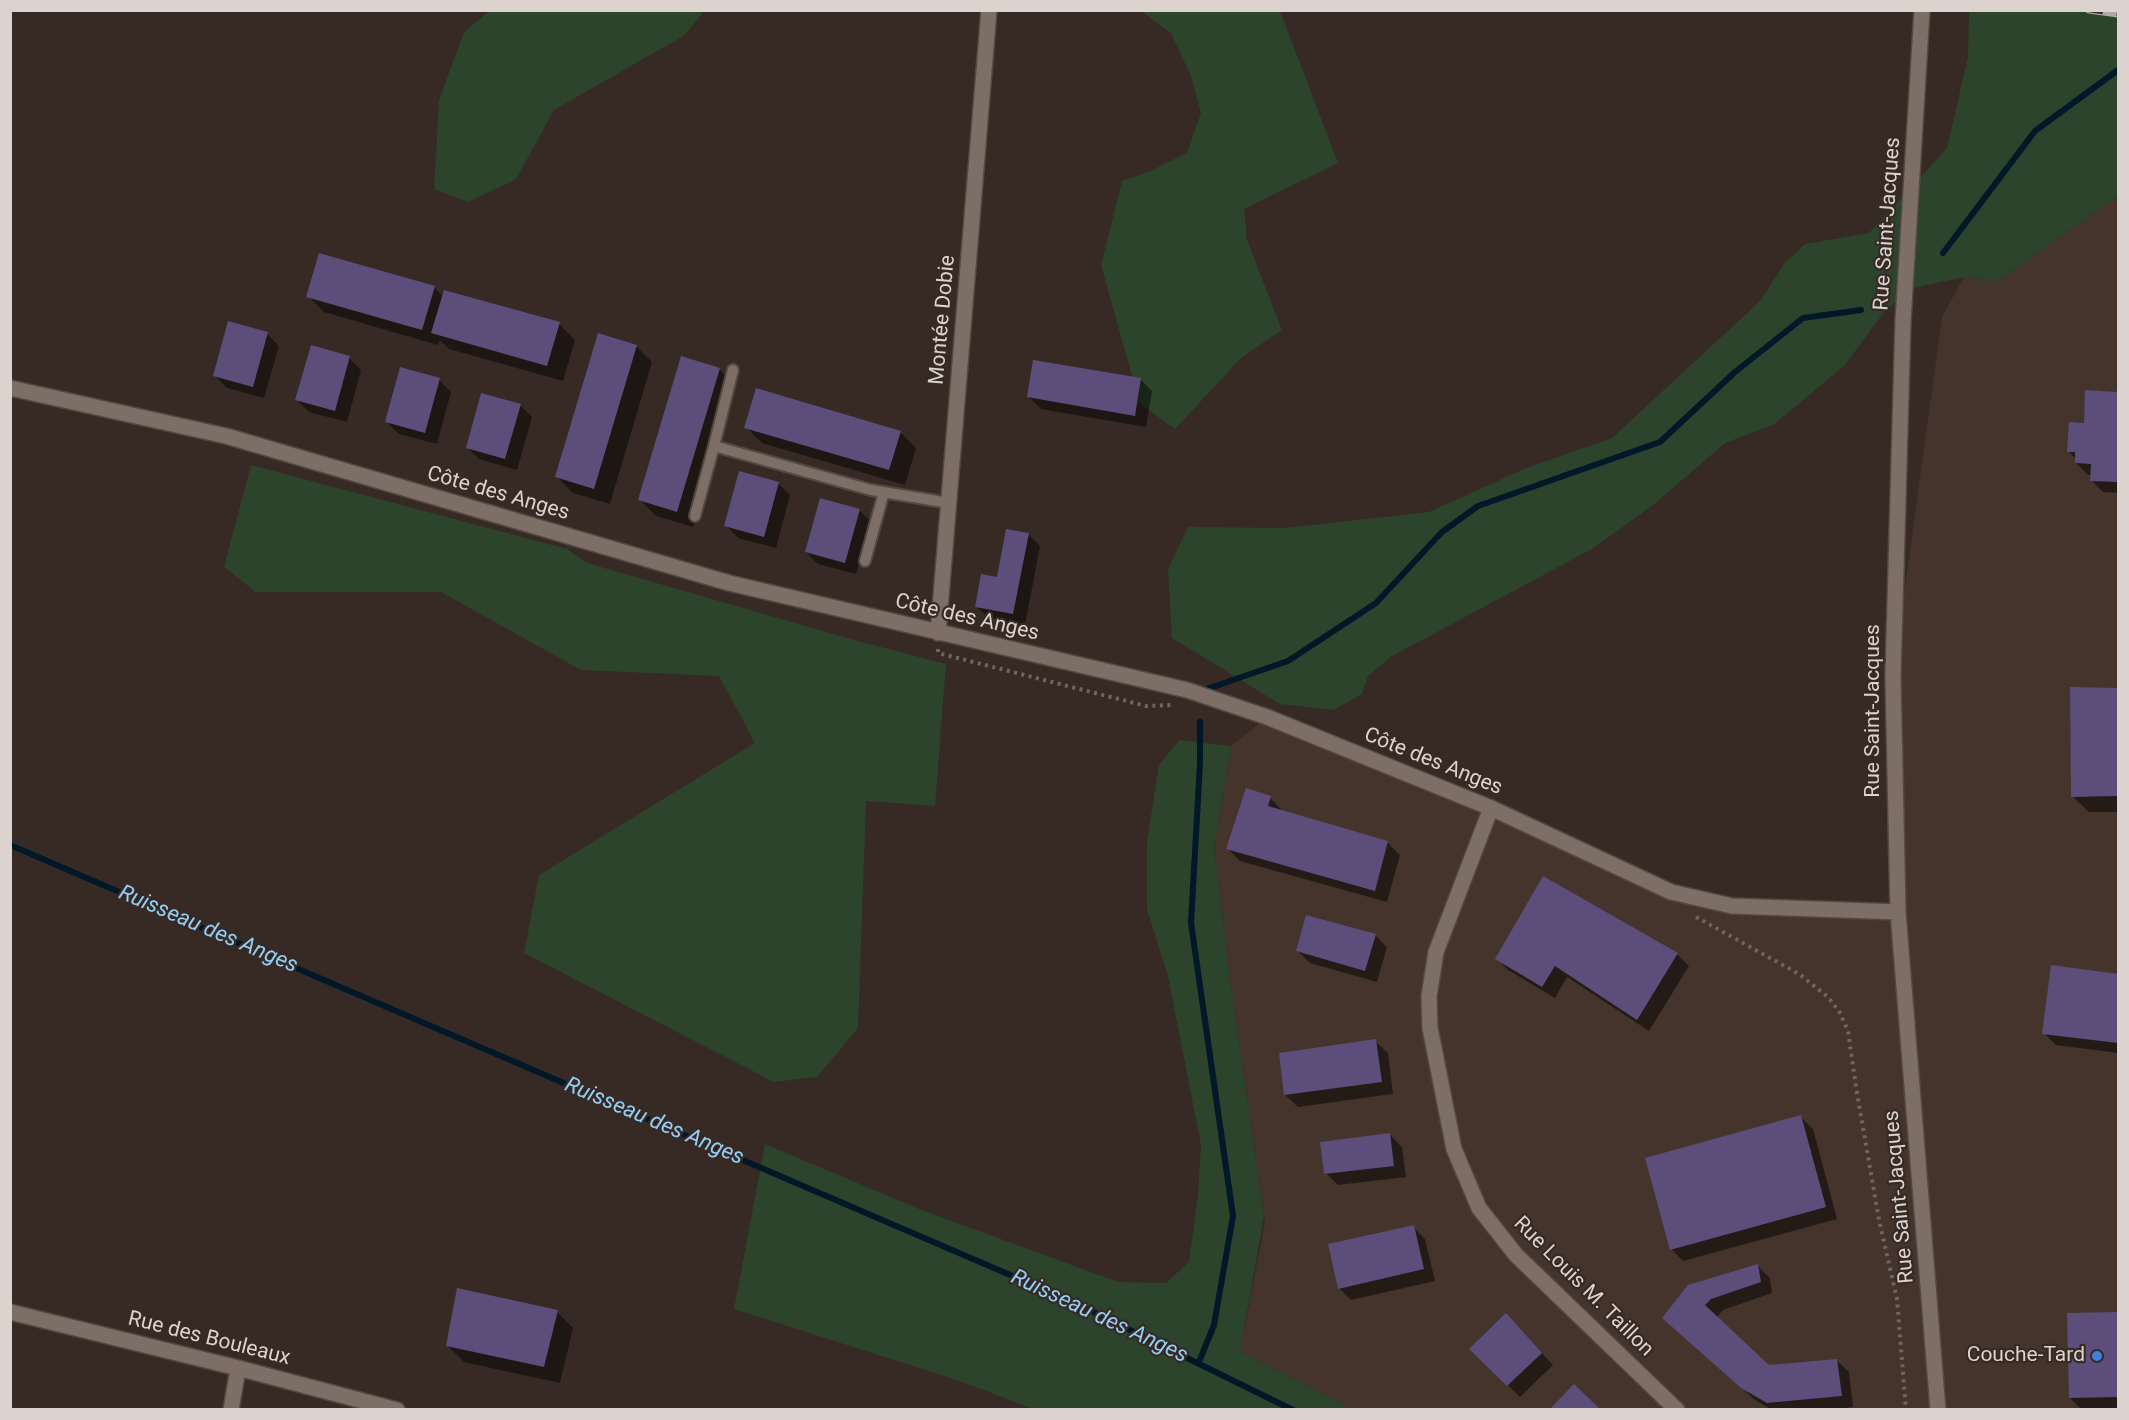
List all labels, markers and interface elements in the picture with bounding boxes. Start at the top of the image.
street label: Rue Saint-Jacques [1869,137,1907,311]
street label: Montée Dobie [925,254,961,386]
street label: Côte des Anges [424,462,572,526]
street label: Côte des Anges [893,589,1041,647]
street label: Rue Saint-Jacques [1861,624,1887,798]
street label: Côte des Anges [1360,723,1506,801]
water label: Ruisseau des Anges [114,880,302,980]
water label: Ruisseau des Anges [560,1072,748,1172]
street label: Rue Saint-Jacques [1880,1109,1920,1285]
street label: Rue Louis M. Taillon [1508,1212,1658,1362]
water label: Ruisseau des Anges [1006,1264,1192,1370]
street label: Rue des Bouleaux [125,1307,293,1371]
place label: Couche-Tard [1967,1343,2085,1369]
marker: Couche-Tard [2090,1349,2104,1363]

